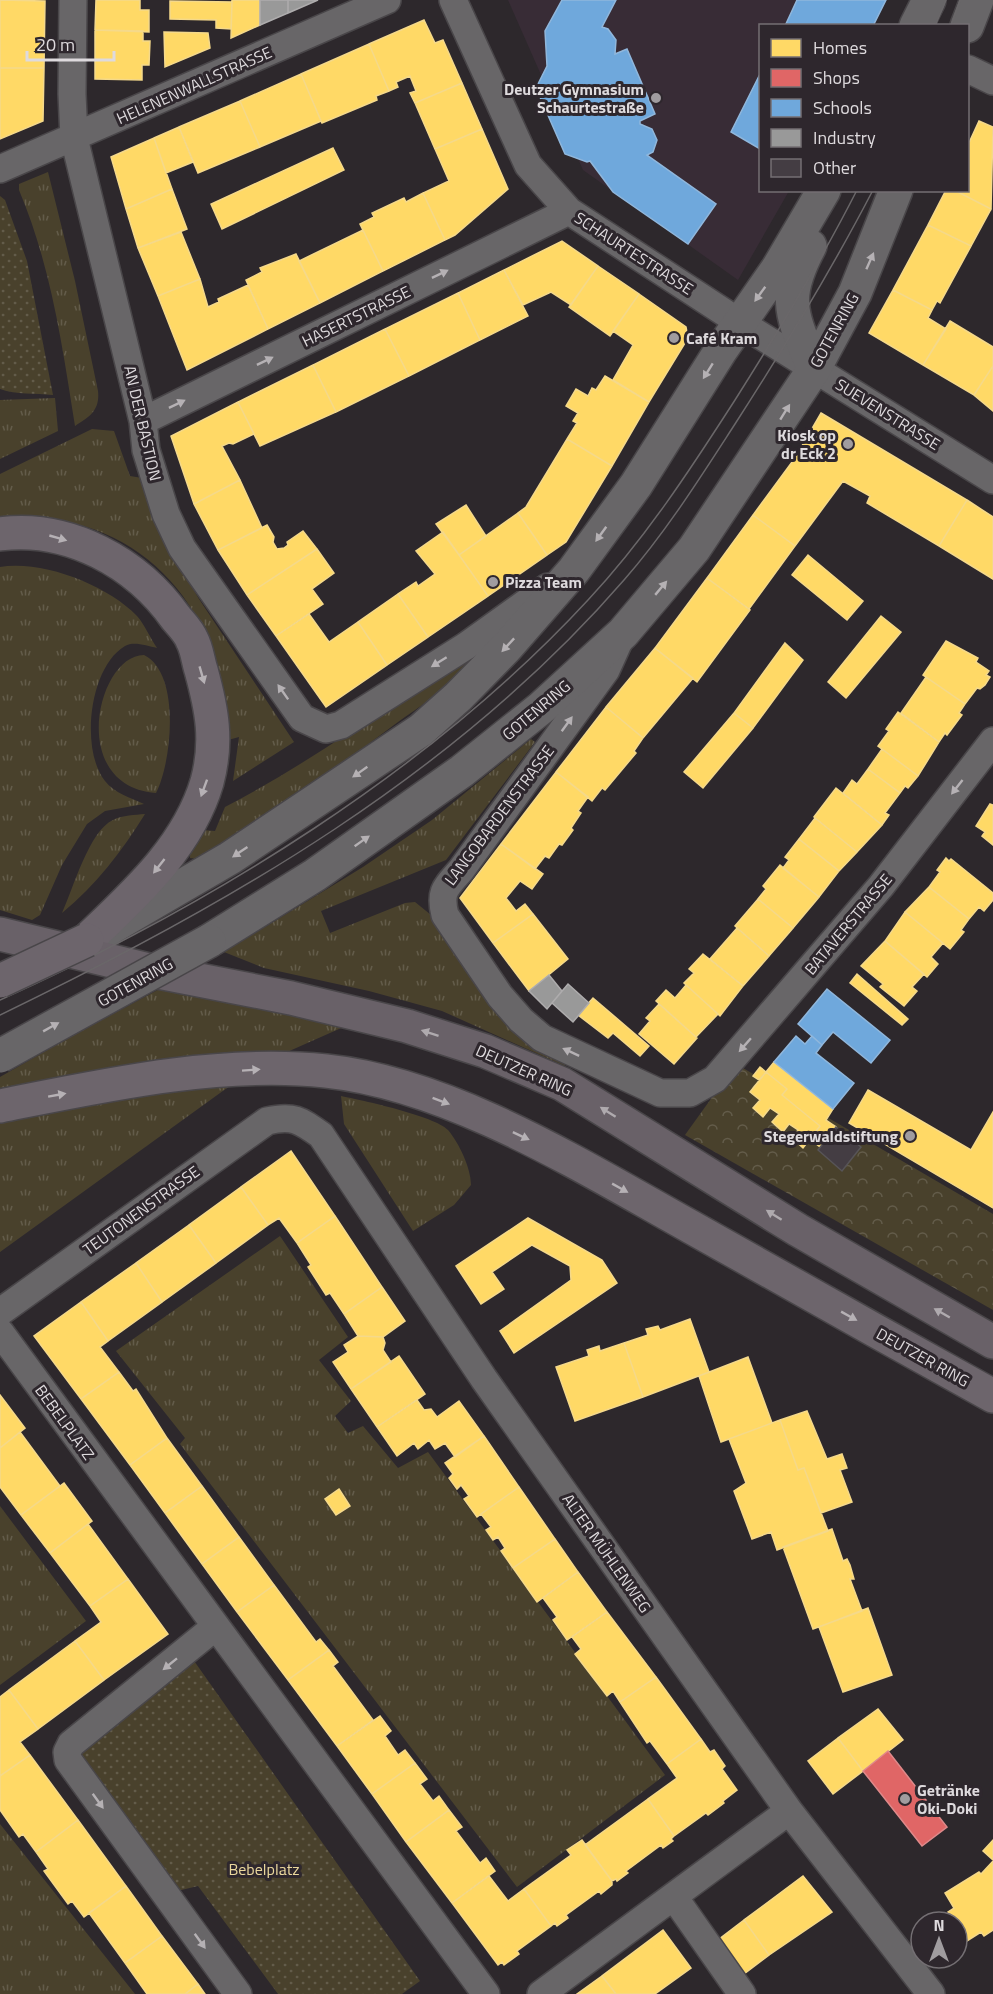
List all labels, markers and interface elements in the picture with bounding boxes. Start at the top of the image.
scale bar [27,24,114,62]
legend [759,24,969,192]
text: 20 m [36,31,75,58]
text: Homes [813,34,867,61]
street label: HELENENWALLSTRASSE [112,40,276,130]
text: Shops [813,64,860,91]
place label: Deutzer Gymnasium Schaurtestraße [504,77,644,119]
marker: Deutzer Gymnasium Schaurtestraße [649,91,663,105]
text: Schools [813,94,872,121]
text: Industry [813,124,876,151]
text: Other [813,154,856,181]
street label: SCHAURTESTRASSE [570,206,698,301]
one-way arrow [865,252,874,269]
one-way arrow [431,270,448,279]
street label: HASERTSTRASSE [298,279,415,353]
one-way arrow [754,285,766,301]
street label: GOTENRING [803,288,865,372]
place label: Café Kram [686,326,757,350]
marker: Café Kram [667,331,681,345]
one-way arrow [256,356,273,365]
street label: AN DER BASTION [118,363,168,483]
one-way arrow [702,363,713,379]
street label: SUEVENSTRASSE [831,372,945,456]
one-way arrow [169,399,186,408]
one-way arrow [780,404,791,420]
place label: Kiosk op dr Eck 2 [777,423,836,465]
marker: Kiosk op dr Eck 2 [841,437,855,451]
one-way arrow [595,526,607,541]
one-way arrow [49,534,67,543]
place label: Pizza Team [505,570,582,594]
marker: Pizza Team [486,575,500,589]
one-way arrow [654,580,667,596]
one-way arrow [501,638,515,653]
one-way arrow [431,657,448,668]
one-way arrow [198,666,207,684]
street label: GOTENRING [497,674,575,746]
one-way arrow [278,684,290,699]
one-way arrow [560,717,572,732]
street label: LANGOBARDENSTRASSE [438,740,560,890]
one-way arrow [353,766,369,778]
one-way arrow [198,779,208,797]
one-way arrow [950,779,963,795]
one-way arrow [354,835,370,847]
one-way arrow [232,846,248,858]
one-way arrow [152,858,165,874]
street label: BATAVERSTRASSE [798,868,898,980]
street label: GOTENRING [93,951,177,1013]
one-way arrow [43,1023,60,1033]
one-way arrow [421,1028,439,1037]
one-way arrow [739,1037,752,1052]
street label: DEUTZER RING [472,1038,576,1102]
one-way arrow [563,1047,580,1056]
one-way arrow [241,1066,260,1075]
one-way arrow [48,1090,67,1099]
one-way arrow [433,1097,451,1107]
one-way arrow [600,1107,616,1118]
place label: Stegerwaldstiftung [764,1124,898,1148]
marker: Stegerwaldstiftung [903,1129,917,1143]
one-way arrow [513,1132,530,1141]
street label: TEUTONENSTRASSE [78,1159,204,1261]
one-way arrow [612,1183,629,1193]
one-way arrow [766,1209,782,1220]
one-way arrow [933,1308,950,1318]
one-way arrow [841,1311,858,1321]
street label: DEUTZER RING [872,1321,974,1393]
street label: BEBELPLATZ [29,1379,101,1465]
street label: ALTER MÜHLENWEG [557,1488,657,1618]
one-way arrow [163,1658,178,1670]
place label: Getränke Oki-Doki [917,1778,980,1820]
marker: Getränke Oki-Doki [898,1792,912,1806]
one-way arrow [92,1793,104,1809]
park label: Bebelplatz [228,1857,300,1881]
north arrow [909,1910,969,1970]
text: N [933,1913,945,1937]
one-way arrow [194,1932,206,1948]

